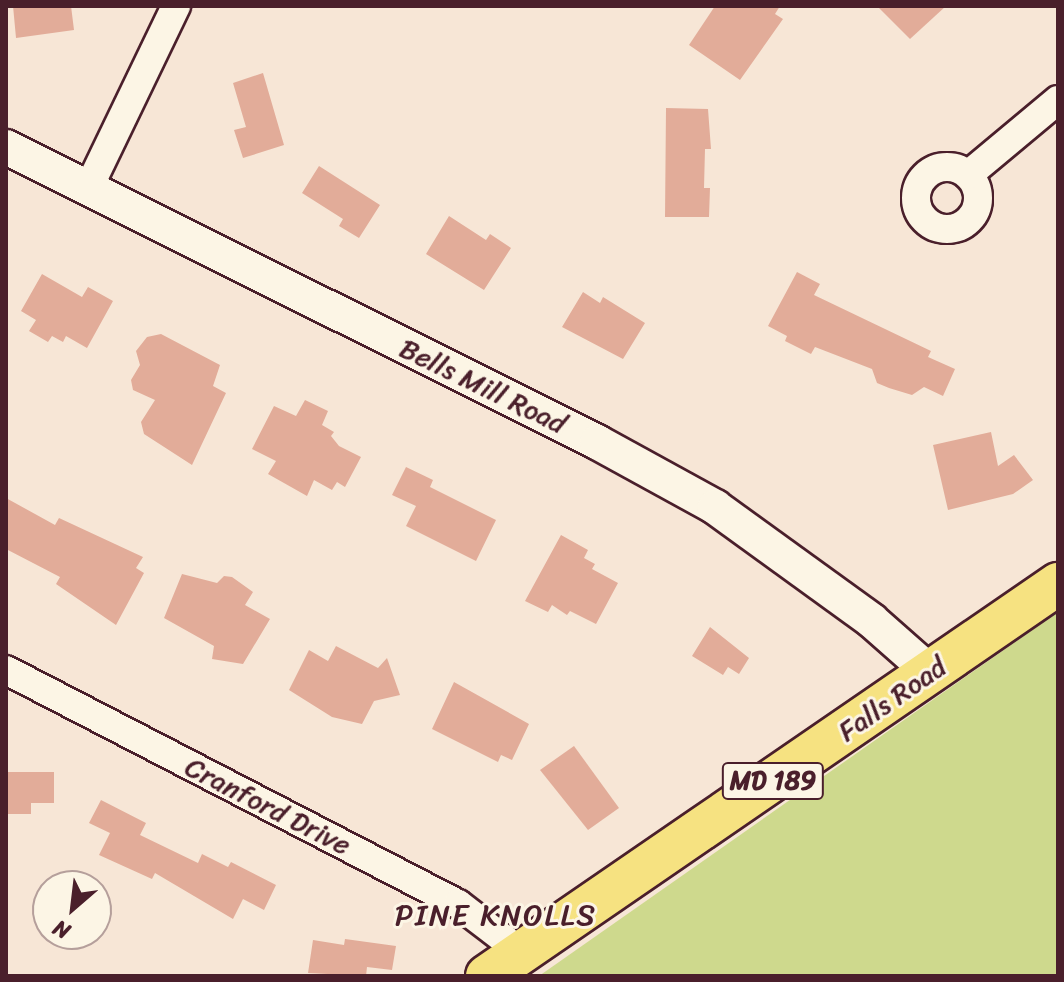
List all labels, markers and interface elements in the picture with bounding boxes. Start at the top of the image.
street label: Bells Mill Road [394,331,572,441]
street label: Falls Road [832,650,952,748]
street label: Cranford Drive [180,750,356,862]
road number: MD 189 [721,759,825,803]
north arrow [32,870,112,950]
district label: PINE KNOLLS [395,897,597,933]
text: N [46,909,77,951]

